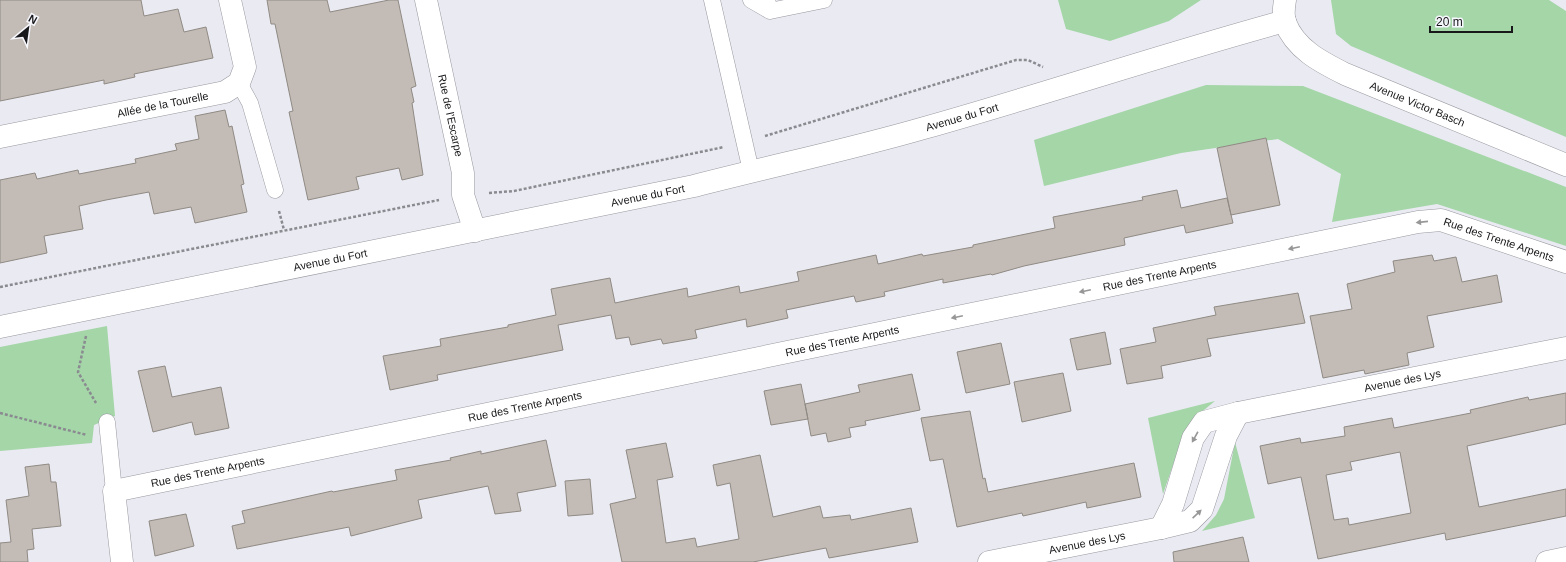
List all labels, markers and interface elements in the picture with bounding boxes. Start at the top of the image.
north arrow [8,8,48,48]
scale bar [1430,8,1512,34]
text: N [26,12,39,26]
text: 20 m [1436,15,1463,29]
street label: Rue de l’Escarpe [436,73,465,158]
street label: Avenue Victor Basch [1368,79,1467,129]
street label: Allée de la Tourelle [116,89,209,119]
street label: Avenue du Fort [924,101,1000,133]
street label: Avenue du Fort [610,182,686,209]
street label: Rue des Trente Arpents [1442,215,1556,264]
one-way arrow [1416,219,1428,225]
one-way arrow [1288,245,1301,251]
street label: Avenue du Fort [292,247,368,273]
street label: Rue des Trente Arpents [1102,258,1218,293]
one-way arrow [1079,288,1091,294]
one-way arrow [951,314,964,320]
street label: Rue des Trente Arpents [784,323,901,358]
street label: Avenue des Lys [1363,367,1442,394]
street label: Rue des Trente Arpents [467,389,583,424]
one-way arrow [1191,431,1198,443]
street label: Rue des Trente Arpents [150,454,266,489]
one-way arrow [1192,509,1202,519]
street label: Avenue des Lys [1048,529,1127,556]

